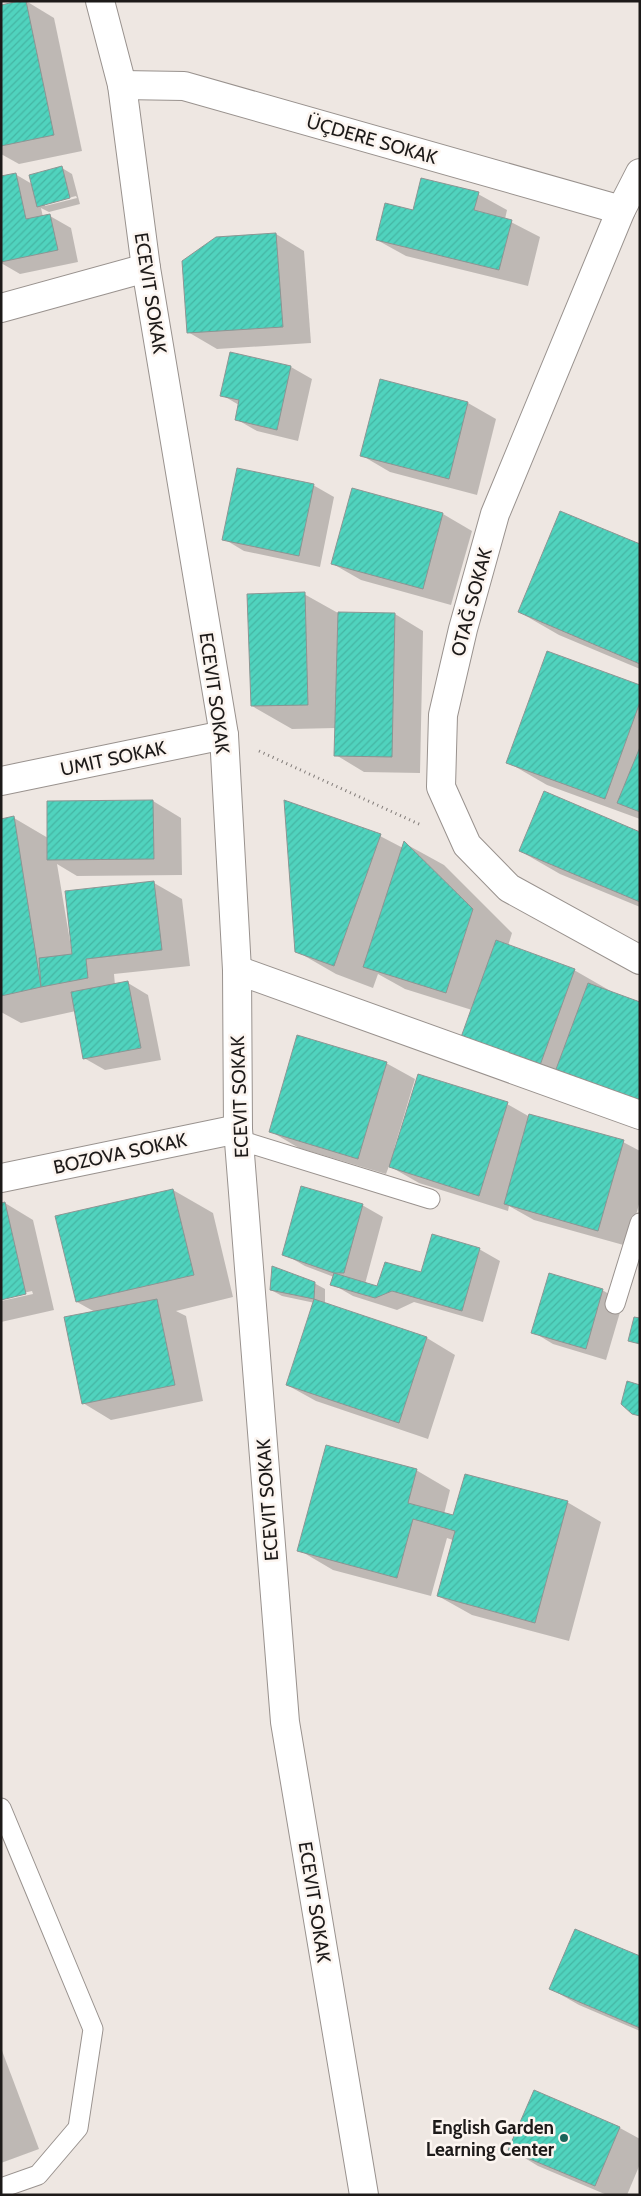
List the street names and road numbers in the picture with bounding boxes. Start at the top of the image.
street label: ÜÇDERE SOKAK [304,110,440,169]
street label: ECEVIT SOKAK [130,231,171,356]
street label: OTAĞ SOKAK [446,545,497,659]
street label: ECEVIT SOKAK [195,631,234,755]
street label: UMIT SOKAK [58,736,168,781]
street label: ECEVIT SOKAK [226,1035,253,1159]
street label: BOZOVA SOKAK [51,1128,189,1179]
street label: ECEVIT SOKAK [252,1438,283,1562]
street label: ECEVIT SOKAK [294,1840,335,1965]

